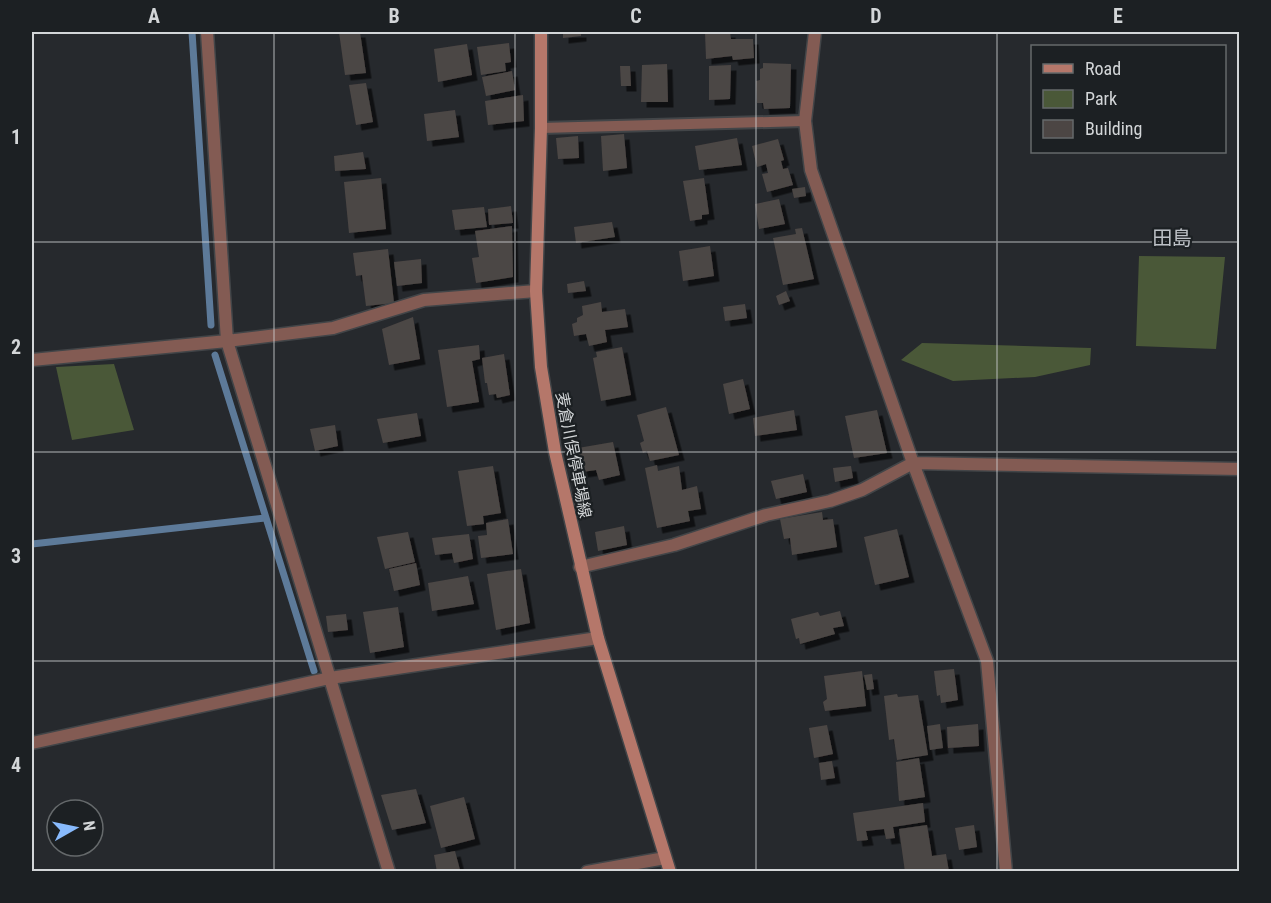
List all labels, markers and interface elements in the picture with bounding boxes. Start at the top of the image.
text: A [148,4,160,28]
text: B [388,4,400,28]
text: C [630,4,642,28]
text: D [870,4,882,28]
text: E [1113,4,1123,28]
legend [1031,45,1226,153]
text: Road [1085,58,1121,79]
text: Park [1085,88,1117,109]
text: Building [1085,118,1142,139]
text: 1 [11,125,21,149]
district label: 田島 [1152,226,1192,250]
text: 2 [11,335,21,359]
street label: 麦倉川俣停車場線 [552,390,595,520]
text: 3 [11,544,21,568]
text: 4 [11,753,21,777]
north arrow [45,798,105,858]
text: N [79,819,99,832]

